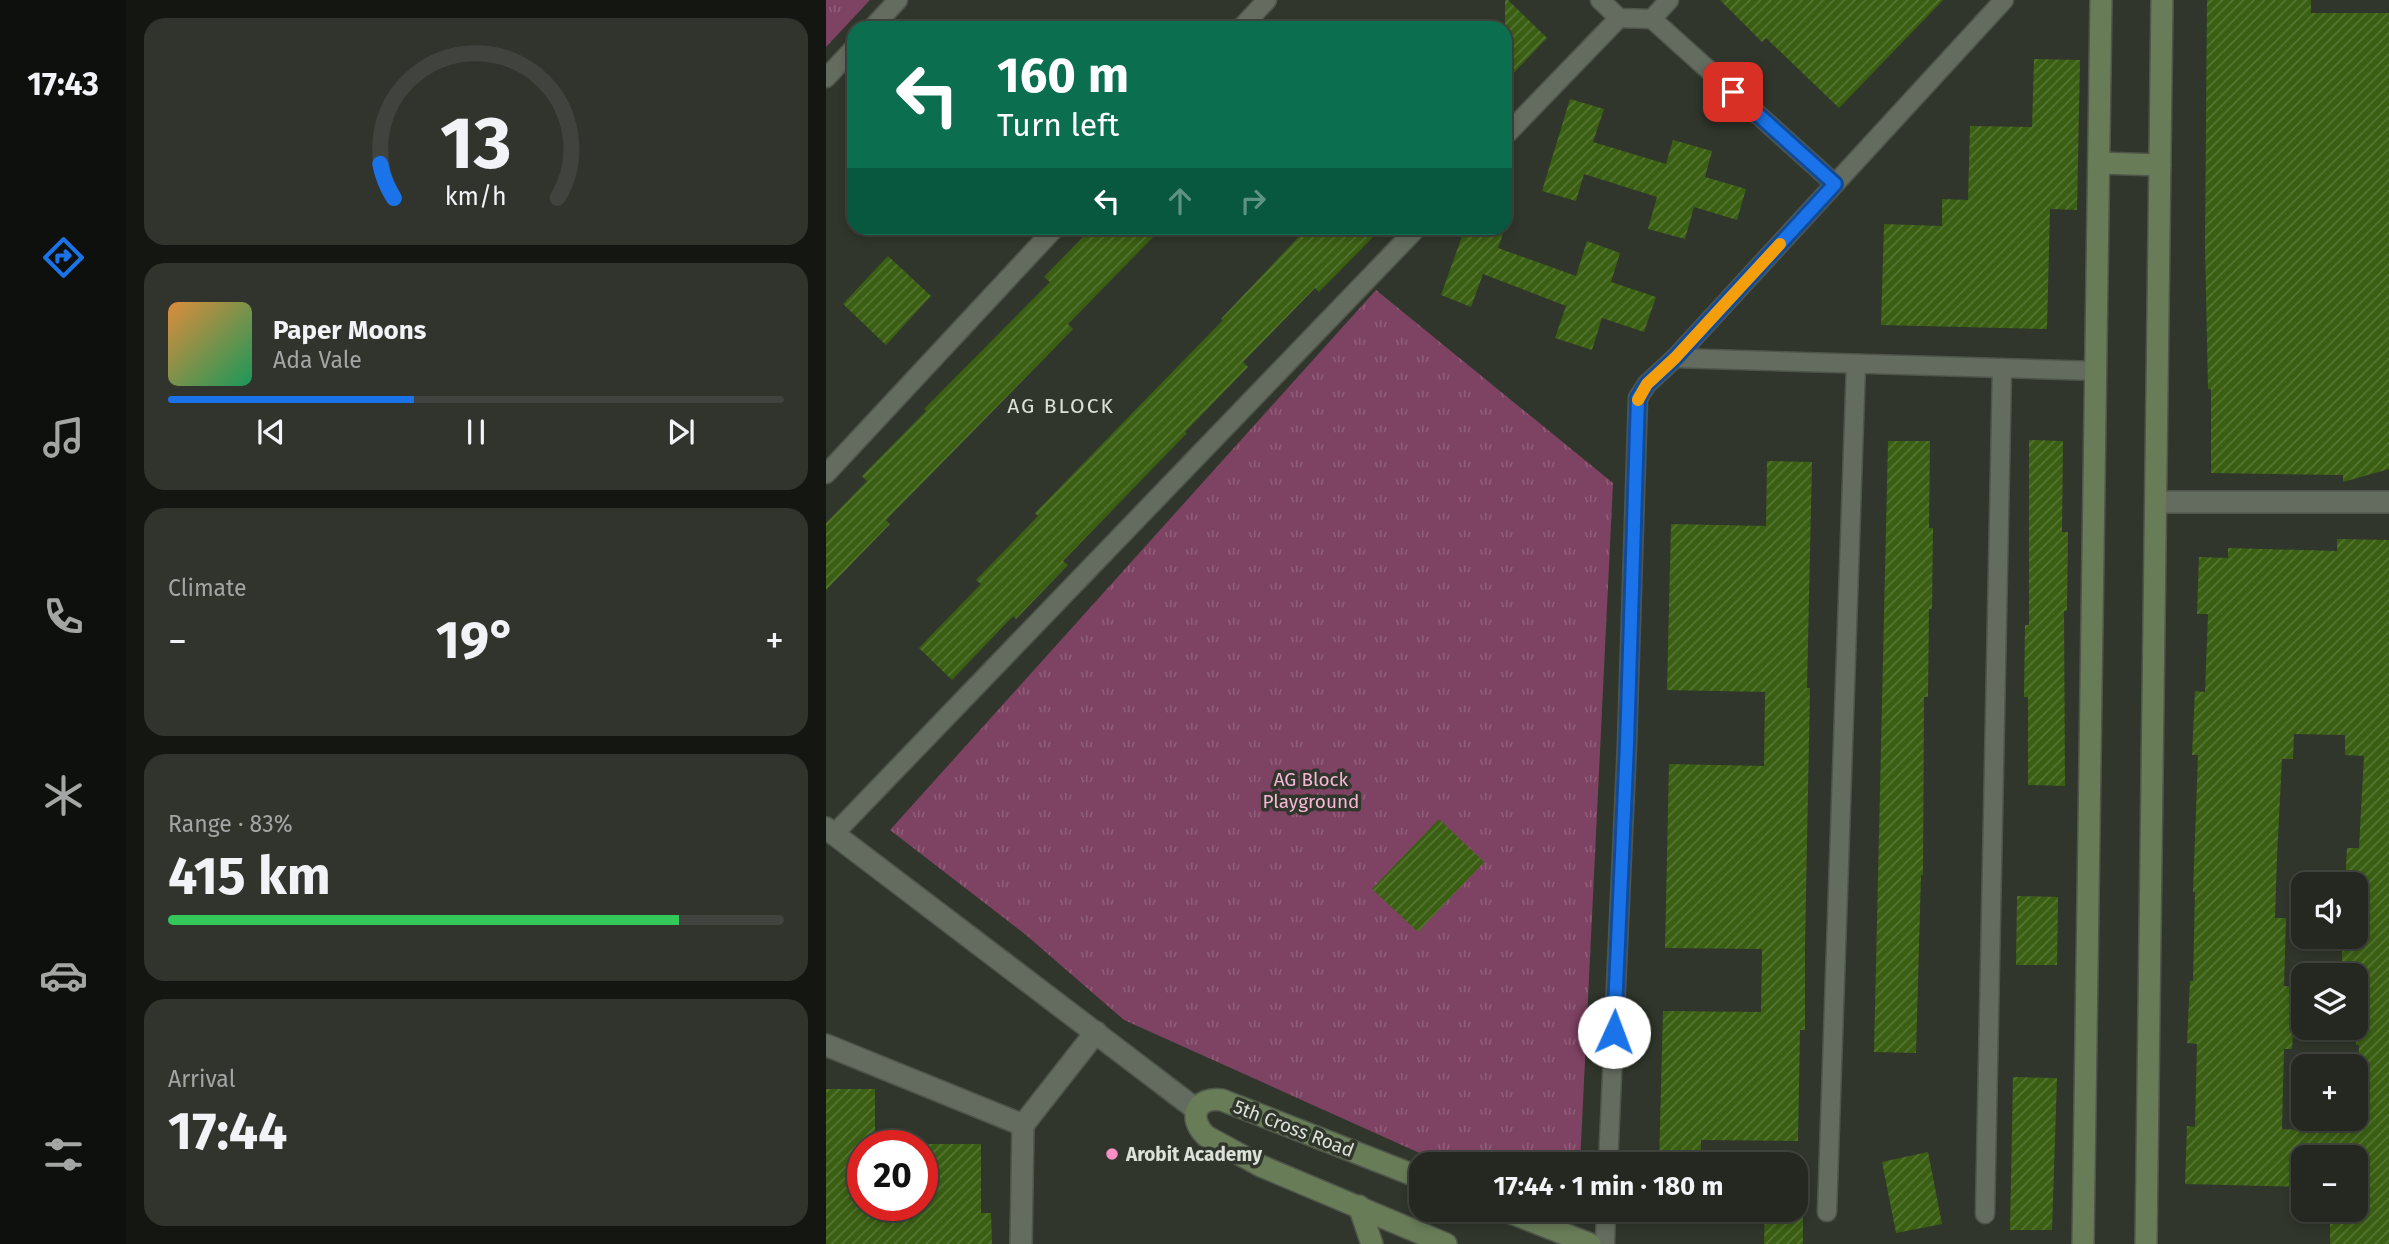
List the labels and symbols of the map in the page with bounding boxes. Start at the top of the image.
pin [1703,62,1763,122]
district label: AG BLOCK [1007,393,1115,419]
park label: AG Block Playground [1263,768,1359,813]
position arrow [1577,995,1651,1069]
street label: 5th Cross Road [1230,1095,1357,1162]
speed limit sign: 20 [847,1130,938,1221]
place label: Arobit Academy [1125,1143,1262,1166]
marker: Arobit Academy [1104,1146,1120,1162]

